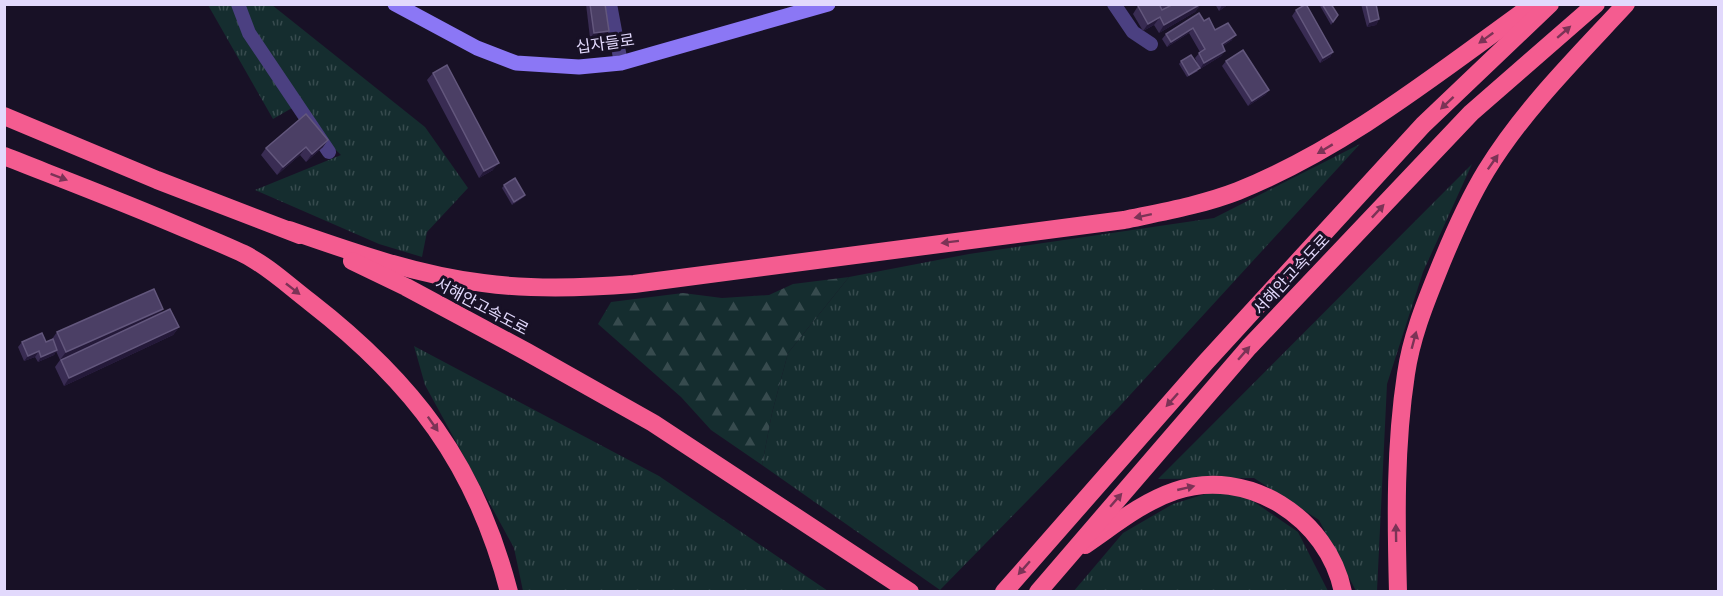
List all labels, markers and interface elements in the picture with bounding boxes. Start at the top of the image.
one-way arrow [1556,25,1571,39]
street label: 십자들로 [574,29,636,57]
one-way arrow [1479,32,1494,44]
one-way arrow [1440,95,1454,109]
one-way arrow [1317,143,1333,154]
one-way arrow [1487,154,1498,170]
one-way arrow [50,173,68,182]
one-way arrow [1371,203,1385,218]
one-way arrow [1134,212,1153,221]
street label: 서해안고속도로 [1249,229,1334,319]
one-way arrow [941,238,960,247]
street label: 서해안고속도로 [432,273,532,339]
one-way arrow [286,283,301,295]
one-way arrow [1410,330,1419,348]
one-way arrow [1237,346,1250,361]
one-way arrow [1165,393,1179,408]
one-way arrow [427,416,439,432]
one-way arrow [1177,483,1195,493]
one-way arrow [1109,493,1122,508]
one-way arrow [1391,524,1401,543]
one-way arrow [1018,560,1031,576]

